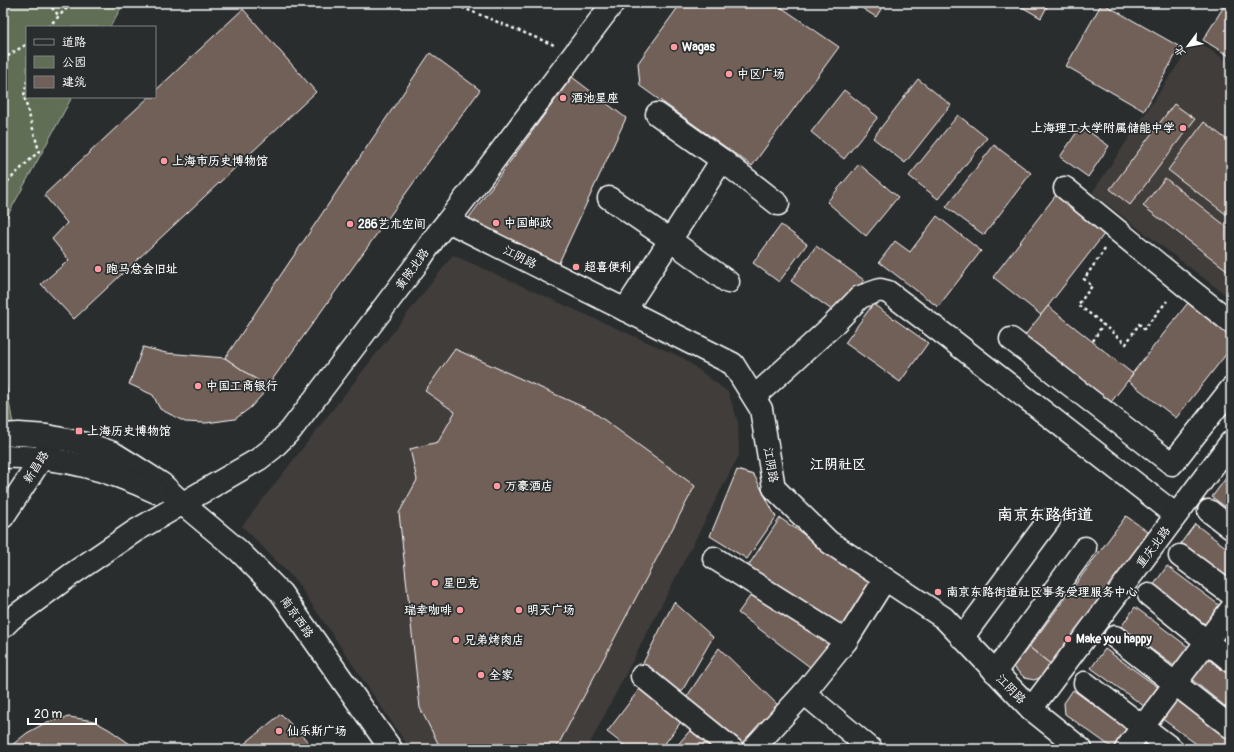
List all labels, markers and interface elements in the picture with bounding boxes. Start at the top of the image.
legend [26,26,156,98]
north arrow [1168,26,1208,66]
text: 道路 [62,35,86,50]
place label: Wagas [682,40,715,55]
marker: Wagas [669,42,679,52]
text: 北 [1172,43,1188,59]
text: 公园 [62,55,86,70]
place label: 中区广场 [737,67,785,82]
marker: 中区广场 [724,69,734,79]
text: 建筑 [62,75,86,90]
place label: 酒池星座 [571,91,619,106]
marker: 酒池星座 [558,93,568,103]
place label: 上海理工大学附属储能中学 [1031,121,1175,136]
marker: 上海理工大学附属储能中学 [1178,123,1188,133]
place label: 上海市历史博物馆 [172,154,268,169]
marker: 上海市历史博物馆 [159,156,169,166]
place label: 中国邮政 [504,216,552,231]
place label: 286艺术空间 [358,217,426,232]
marker: 中国邮政 [491,218,501,228]
marker: 286艺术空间 [345,219,355,229]
street label: 江阴路 [500,243,539,272]
street label: 黄陂北路 [392,245,433,293]
place label: 超喜便利 [584,260,632,275]
place label: 跑马总会旧址 [106,262,178,277]
marker: 超喜便利 [571,262,581,272]
marker: 跑马总会旧址 [93,264,103,274]
place label: 中国工商银行 [206,379,278,394]
marker: 中国工商银行 [193,381,203,391]
place label: 上海历史博物馆 [87,424,171,439]
marker: 上海历史博物馆 [74,426,84,436]
street label: 江阴路 [760,446,781,484]
street label: 新昌路 [20,448,53,486]
district label: 江阴社区 [810,456,866,473]
place label: 万豪酒店 [505,479,553,494]
marker: 万豪酒店 [492,481,502,491]
district label: 南京东路街道 [997,505,1093,525]
street label: 重庆北路 [1133,524,1174,571]
place label: 星巴克 [443,576,479,591]
marker: 星巴克 [430,578,440,588]
place label: 南京东路街道社区事务受理服务中心 [946,585,1138,600]
marker: 南京东路街道社区事务受理服务中心 [933,587,943,597]
street label: 南京西路 [277,593,317,641]
place label: 瑞幸咖啡 [404,603,452,618]
place label: 明天广场 [527,603,575,618]
marker: 瑞幸咖啡 [455,605,465,615]
marker: 明天广场 [514,605,524,615]
place label: Make you happy [1076,632,1152,647]
place label: 兄弟烤肉店 [464,633,524,648]
marker: Make you happy [1063,634,1073,644]
marker: 兄弟烤肉店 [451,635,461,645]
place label: 全家 [489,668,513,683]
marker: 全家 [476,670,486,680]
street label: 江阴路 [993,671,1029,707]
scale bar [28,700,96,726]
text: 20 m [34,707,63,722]
place label: 仙乐斯广场 [287,724,347,739]
marker: 仙乐斯广场 [274,726,284,736]

